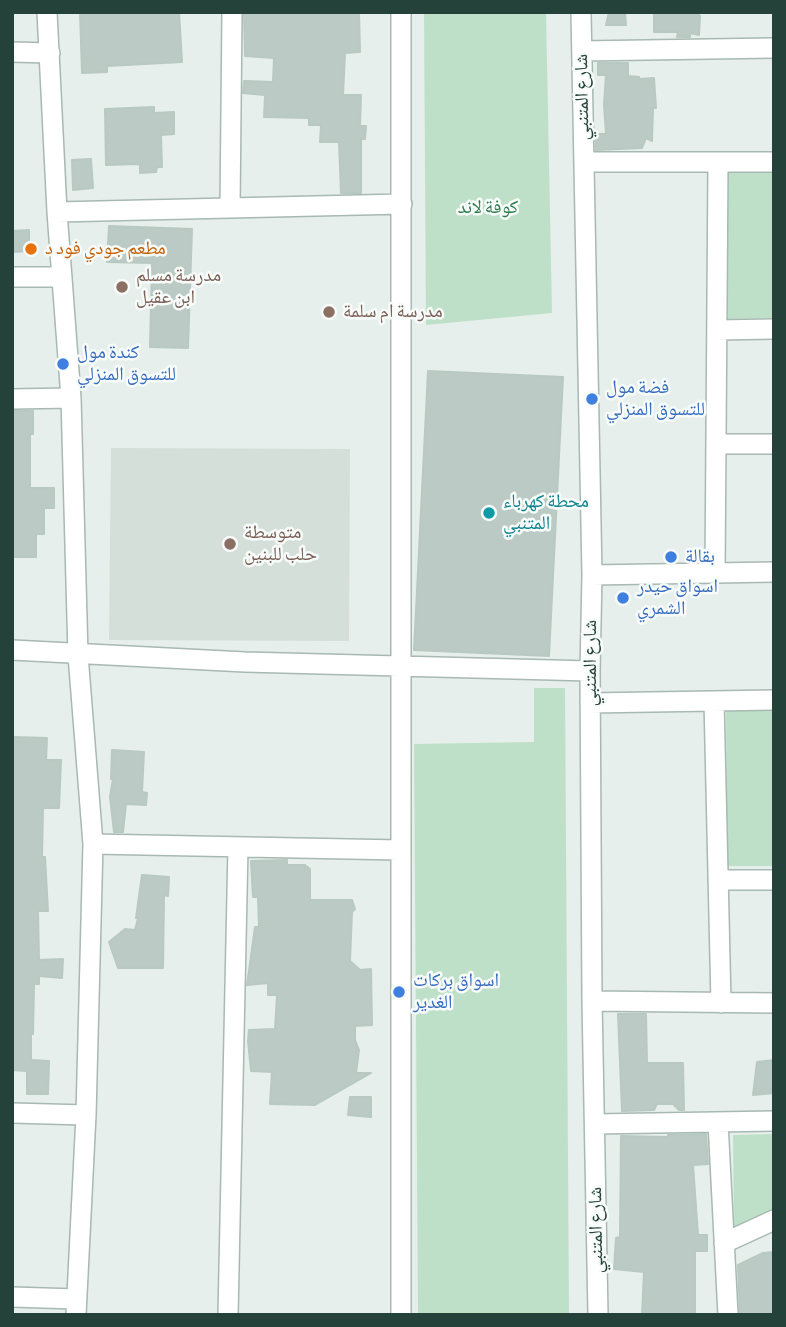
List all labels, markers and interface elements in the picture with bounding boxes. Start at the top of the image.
street label: شارع المتنبي [571,54,595,140]
park label: كوفة لاند [458,197,518,219]
place label: مطعم جودي فود د [45,238,166,260]
marker: مطعم جودي فود د [23,241,39,257]
place label: مدرسة مسلم ابن عقيل [136,265,221,309]
marker: مدرسة مسلم ابن عقيل [114,279,130,295]
place label: مدرسة ام سلمة [343,301,443,323]
marker: مدرسة ام سلمة [321,304,337,320]
place label: كندة مول للتسوق المنزلي [77,342,176,386]
marker: كندة مول للتسوق المنزلي [55,356,71,372]
place label: فضة مول للتسوق المنزلي [606,377,705,421]
marker: فضة مول للتسوق المنزلي [584,391,600,407]
place label: محطة كهرباء المتنبي [503,491,589,535]
marker: محطة كهرباء المتنبي [481,505,497,521]
place label: متوسطة حلب للبنين [244,522,317,566]
marker: متوسطة حلب للبنين [222,536,238,552]
place label: بقالة [685,546,715,568]
marker: بقالة [663,549,679,565]
place label: اسواق حيدر الشمري [637,576,718,620]
marker: اسواق حيدر الشمري [615,590,631,606]
street label: شارع المتنبي [580,620,602,706]
place label: اسواق بركات الغدير [413,970,499,1014]
marker: اسواق بركات الغدير [391,984,407,1000]
street label: شارع المتنبي [585,1187,609,1273]

